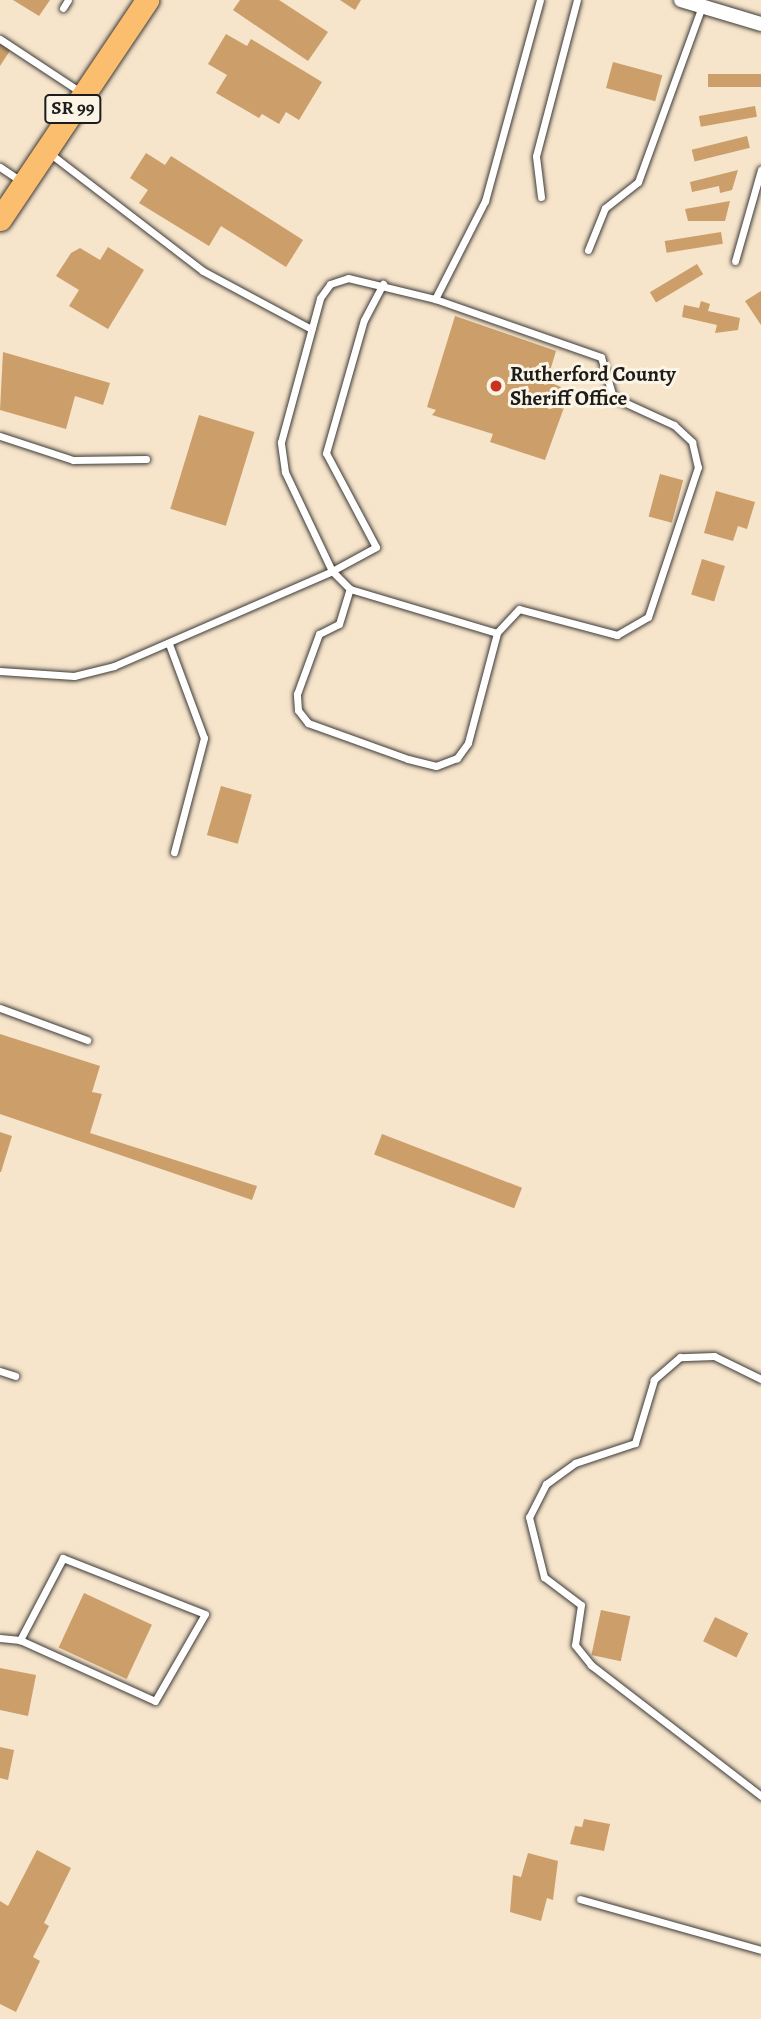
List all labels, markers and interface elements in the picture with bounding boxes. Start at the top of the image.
road number: SR 99 [43,94,103,124]
place label: Rutherford County Sheriff Office [510,361,676,411]
marker: Rutherford County Sheriff Office [488,378,504,394]

